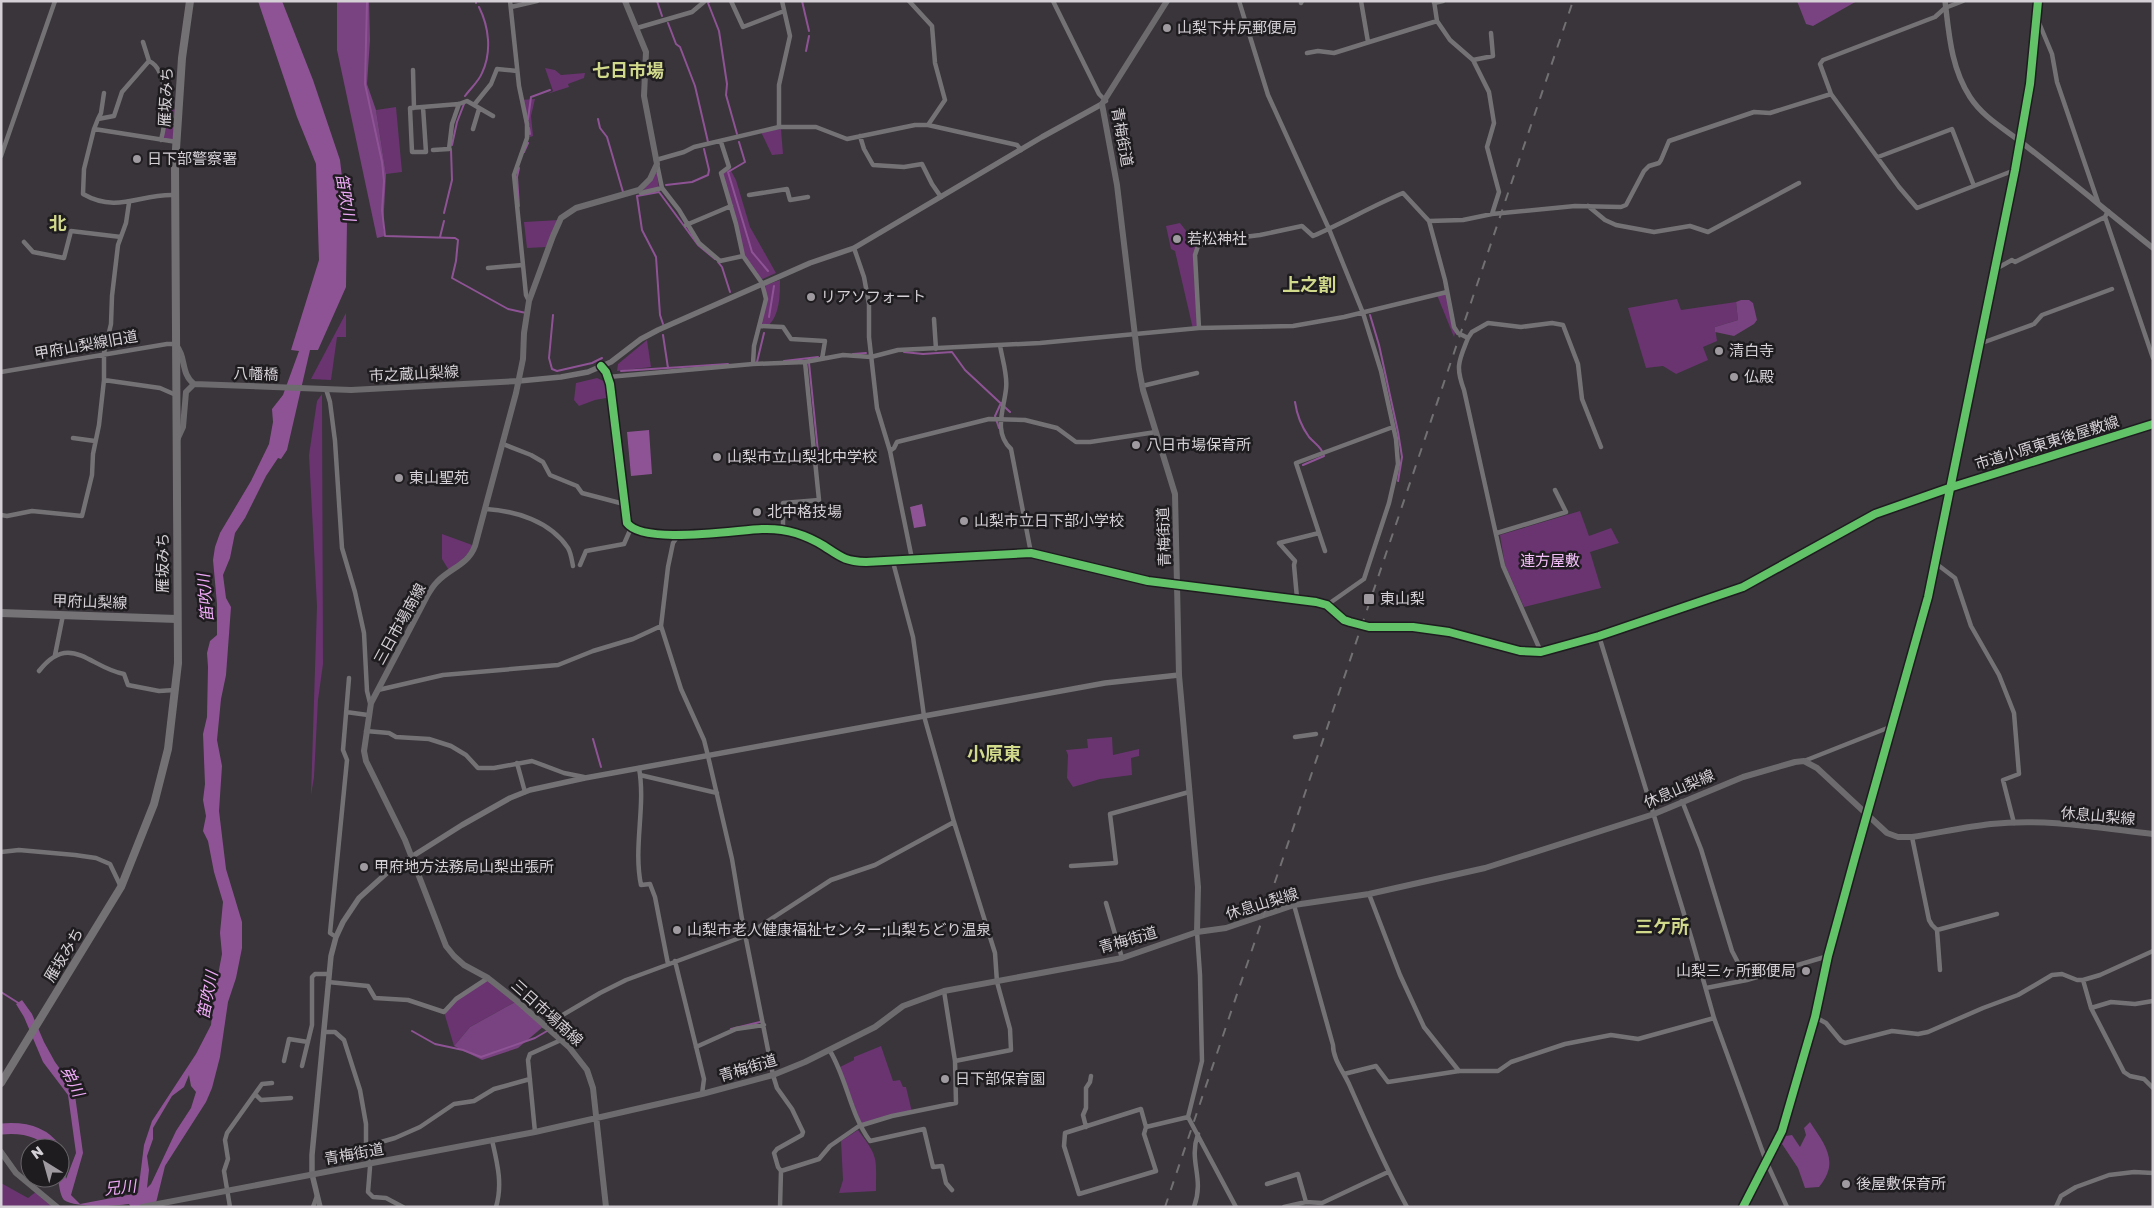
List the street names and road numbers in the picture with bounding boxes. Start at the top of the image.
street label: 雁坂みち [154,67,176,127]
street label: 青梅街道 [1109,106,1137,168]
street label: 甲府山梨線旧道 [33,326,139,362]
street label: 市之蔵山梨線 [369,362,459,384]
street label: 八幡橋 [233,363,279,383]
street label: 市道小原東東後屋敷線 [1972,412,2121,473]
street label: 青梅街道 [1153,507,1173,567]
street label: 雁坂みち [153,533,171,593]
street label: 三日市場南線 [369,580,429,667]
street label: 甲府山梨線 [52,591,128,611]
street label: 休息山梨線 [1641,765,1717,811]
street label: 休息山梨線 [2060,803,2136,827]
street label: 休息山梨線 [1223,883,1300,923]
street label: 青梅街道 [1096,922,1159,956]
street label: 雁坂みち [40,924,86,985]
street label: 三日市場南線 [508,975,587,1049]
street label: 青梅街道 [716,1050,779,1084]
street label: 青梅街道 [323,1139,385,1167]

